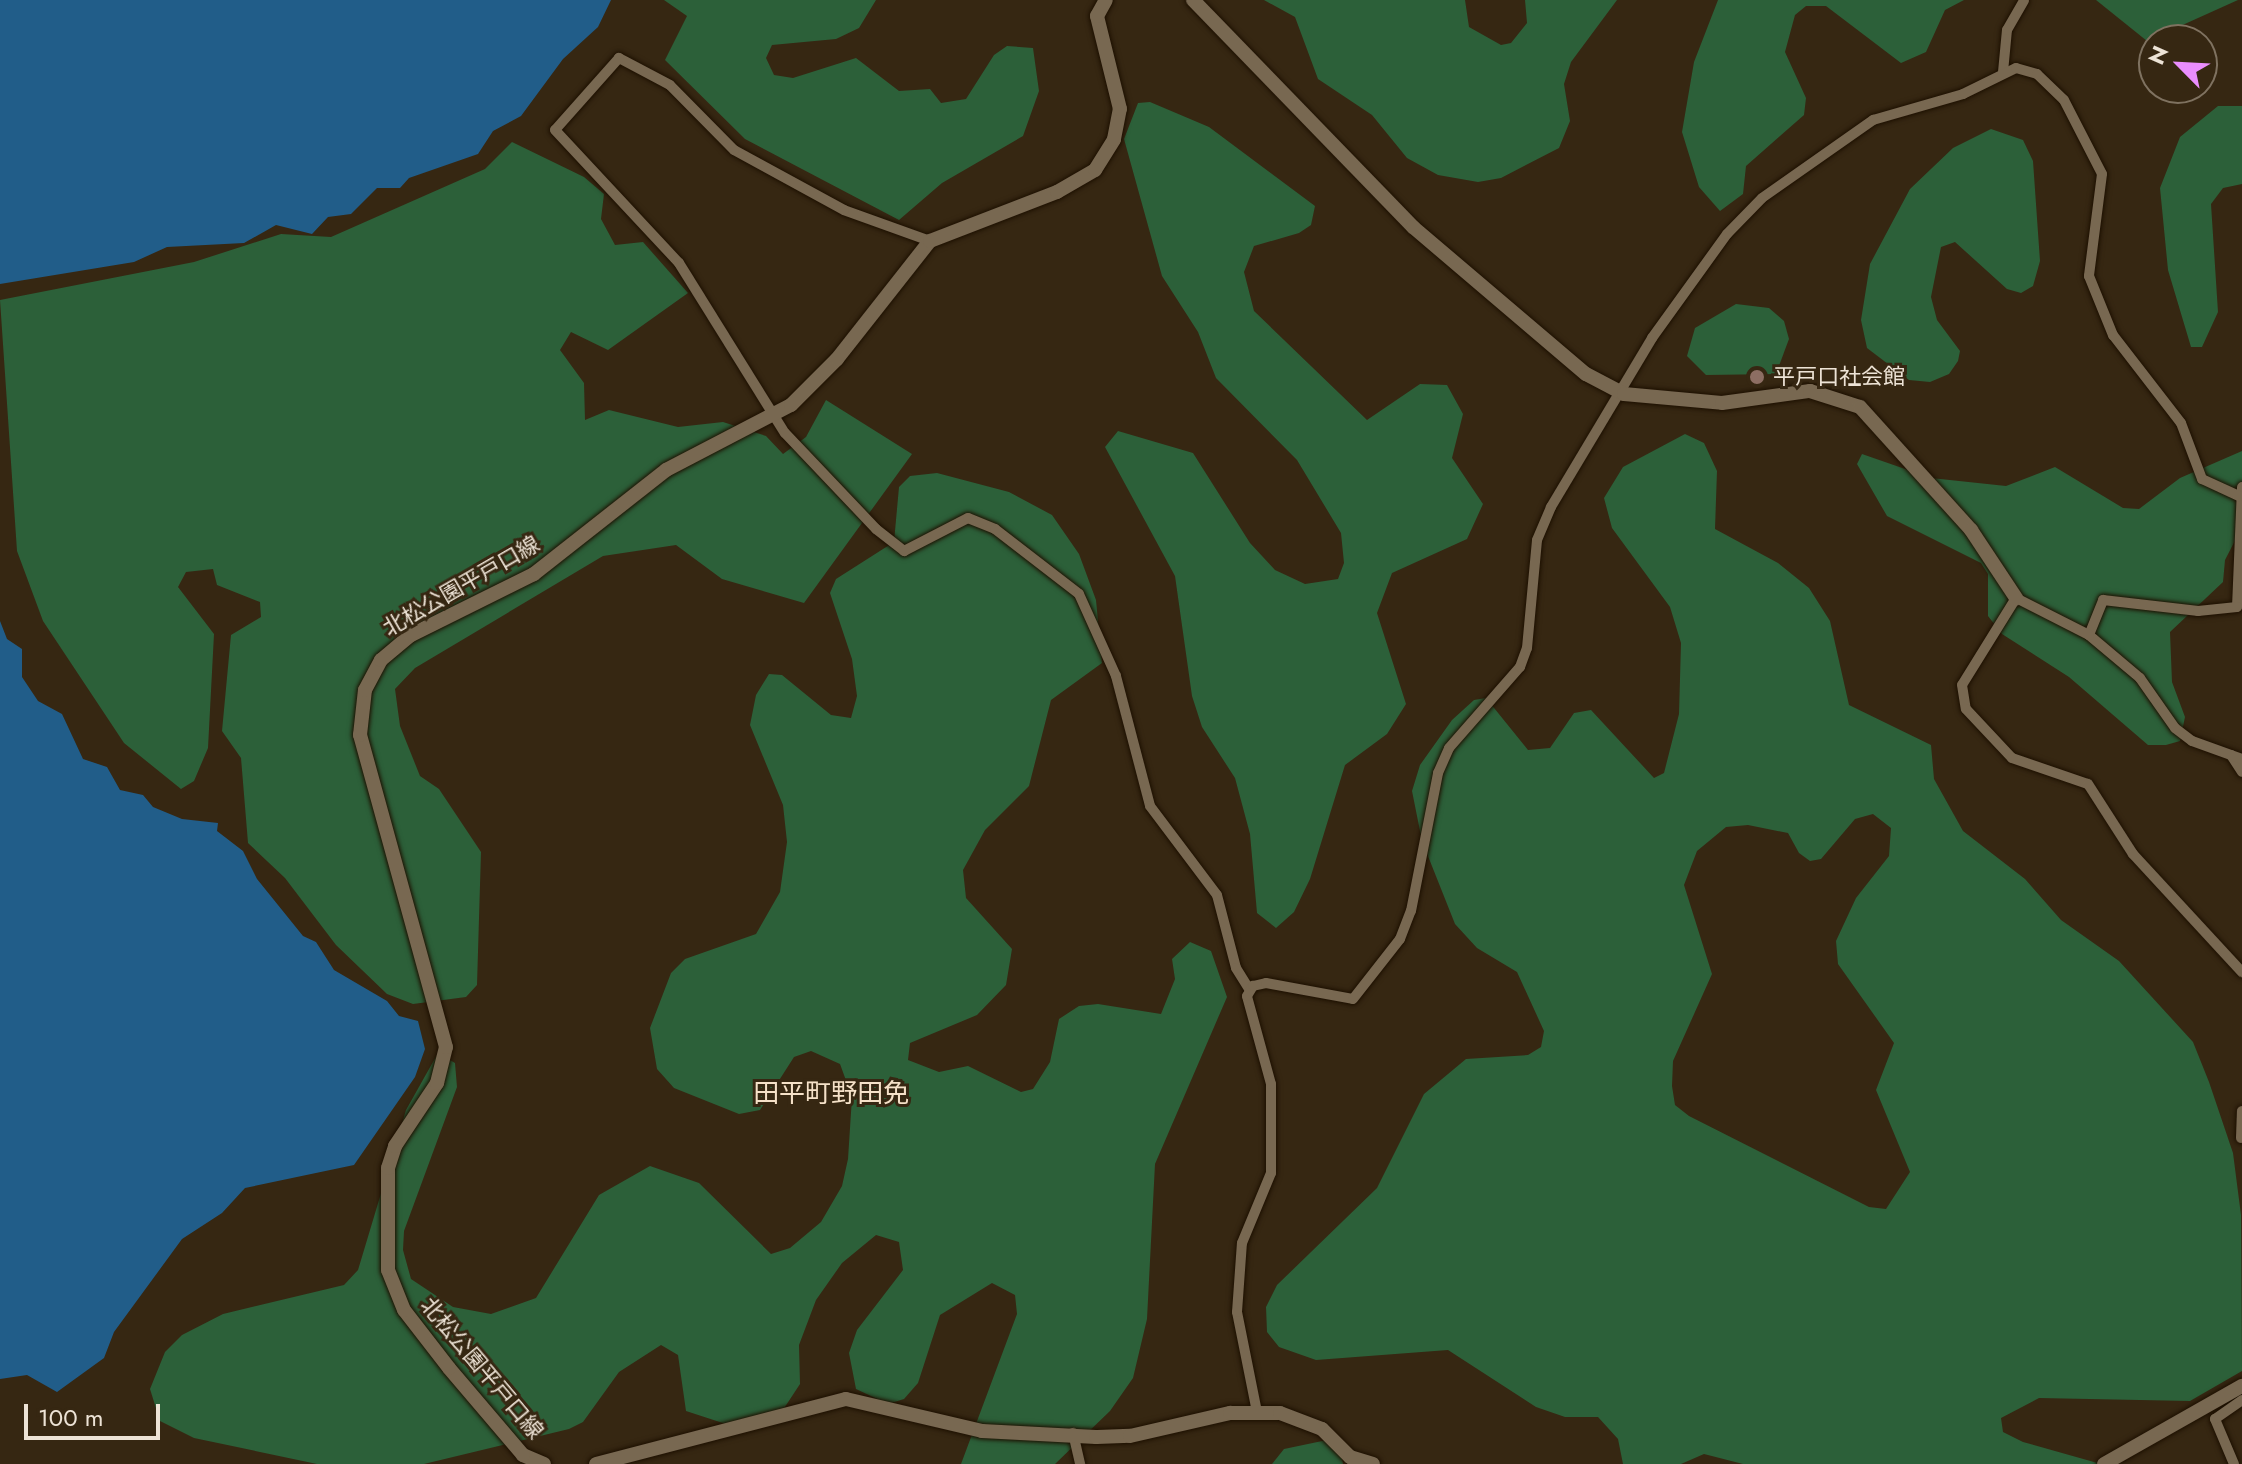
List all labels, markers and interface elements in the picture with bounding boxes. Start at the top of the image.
north arrow [2138,24,2218,104]
text: N [2140,41,2176,70]
place label: 平戸口社会館 [1773,364,1905,390]
marker: 平戸口社会館 [1748,368,1766,386]
street label: 北松公園平戸口線 [378,531,544,641]
district label: 田平町野田免 [753,1078,909,1110]
street label: 北松公園平戸口線 [415,1292,549,1444]
scale bar [28,1388,164,1438]
text: 100 m [38,1400,104,1435]

